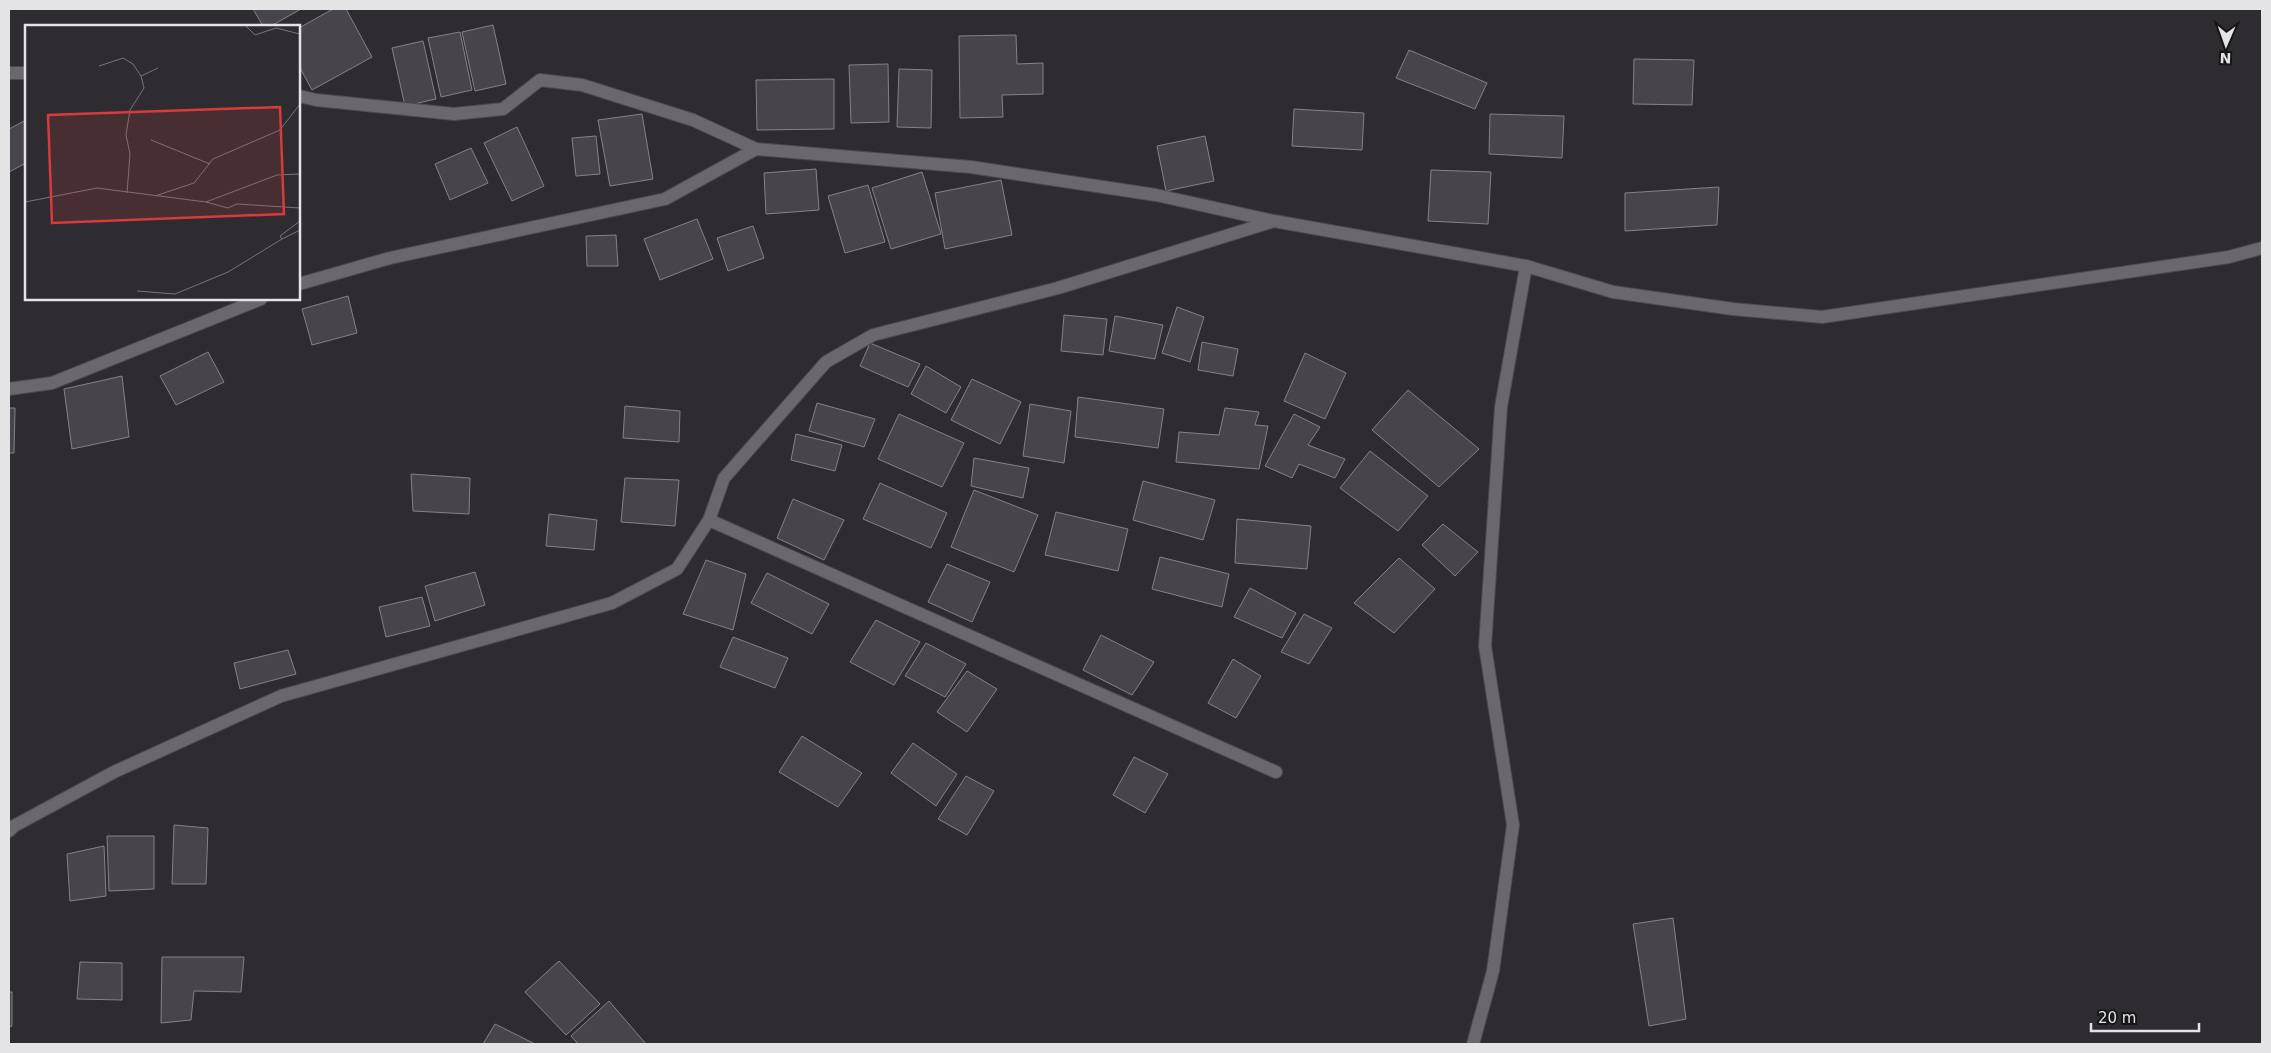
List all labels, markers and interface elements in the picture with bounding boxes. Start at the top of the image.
north arrow [2201,20,2251,70]
inset map [25,25,300,300]
text: N [2219,50,2232,66]
scale bar [2091,1000,2198,1032]
text: 20 m [2098,1009,2136,1027]

